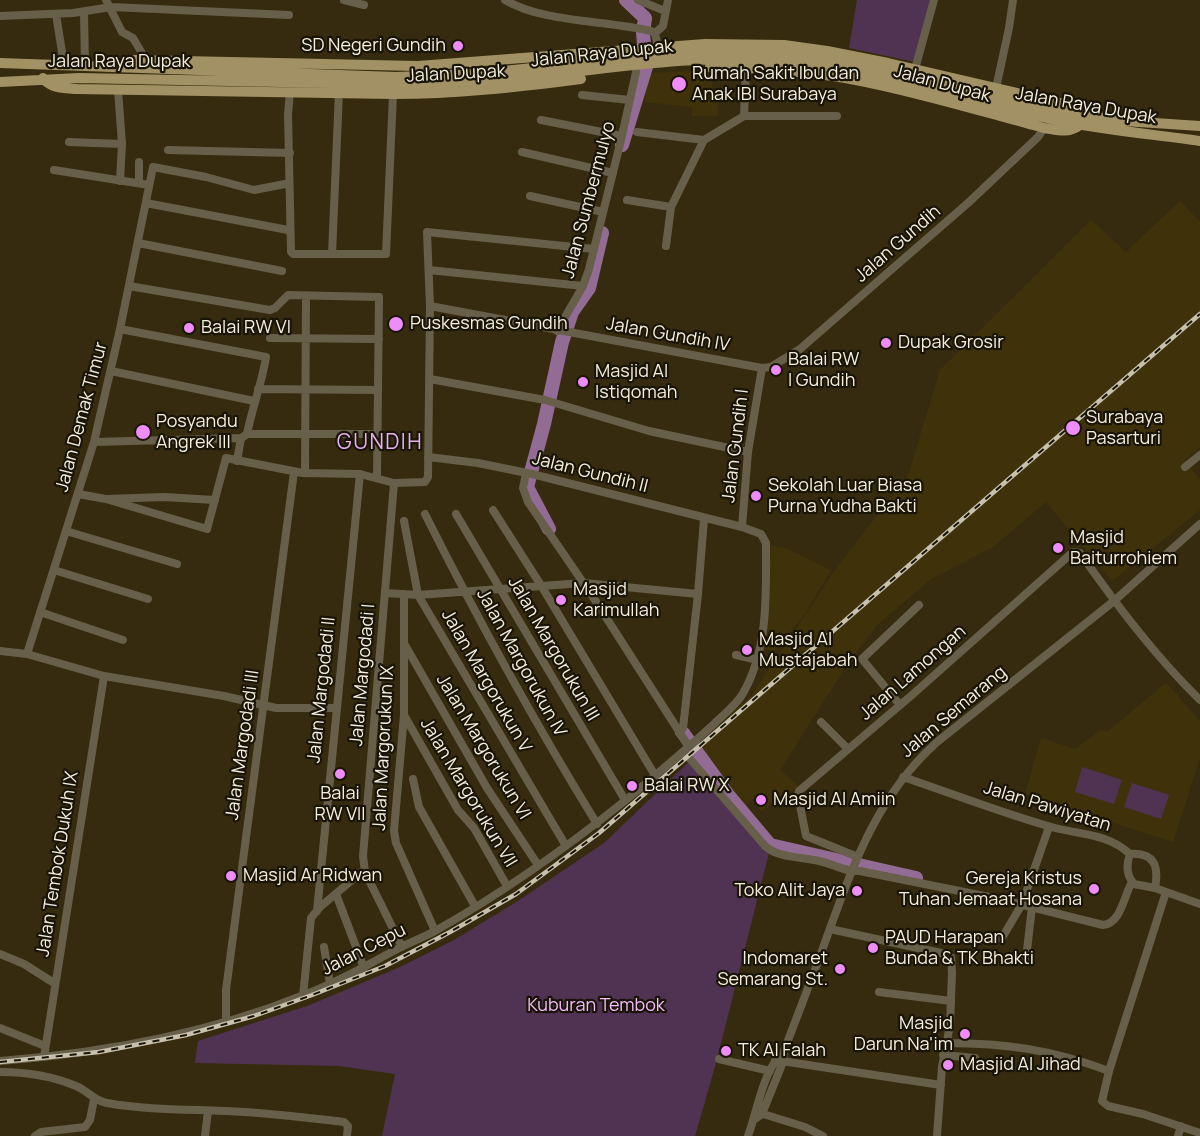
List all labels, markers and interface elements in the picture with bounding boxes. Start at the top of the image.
place label: SD Negeri Gundih [301,35,446,57]
street label: Jalan Raya Dupak [530,36,674,72]
marker: SD Negeri Gundih [451,39,465,53]
street label: Jalan Raya Dupak [48,51,190,73]
street label: Jalan Dupak [406,61,506,87]
street label: Jalan Dupak [891,61,993,107]
place label: Rumah Sakit Ibu dan Anak IBI Surabaya [692,63,859,106]
marker: Rumah Sakit Ibu dan Anak IBI Surabaya [670,75,688,93]
street label: Jalan Raya Dupak [1014,83,1158,129]
street label: Jalan Sumbermulyo [558,119,620,281]
street label: Jalan Gundih [851,201,945,287]
place label: Puskesmas Gundih [410,313,568,335]
street label: Jalan Gundih IV [605,314,731,356]
marker: Puskesmas Gundih [387,315,405,333]
place label: Balai RW VI [201,317,291,339]
marker: Balai RW VI [182,321,196,335]
place label: Dupak Grosir [898,332,1004,354]
marker: Dupak Grosir [879,336,893,350]
street label: Jalan Demak Timur [52,340,112,494]
place label: Balai RW I Gundih [788,349,859,392]
place label: Masjid Al Istiqomah [595,361,677,404]
marker: Balai RW I Gundih [769,363,783,377]
marker: Masjid Al Istiqomah [576,375,590,389]
street label: Jalan Gundih I [718,388,754,504]
place label: Surabaya Pasarturi [1086,407,1163,450]
place label: Posyandu Angrek III [156,411,238,454]
marker: Surabaya Pasarturi [1064,419,1082,437]
marker: Posyandu Angrek III [134,423,152,441]
district label: GUNDIH [337,430,423,456]
street label: Jalan Gundih II [530,448,650,498]
place label: Sekolah Luar Biasa Purna Yudha Bakti [768,475,922,518]
marker: Sekolah Luar Biasa Purna Yudha Bakti [749,489,763,503]
place label: Masjid Baiturrohiem [1070,527,1177,570]
marker: Masjid Baiturrohiem [1051,541,1065,555]
street label: Jalan Margorukun III [503,573,603,725]
place label: Masjid Karimullah [573,579,659,622]
street label: Jalan Margorukun IV [471,585,571,741]
marker: Masjid Karimullah [554,593,568,607]
street label: Jalan Margodadi I [346,603,380,747]
street label: Jalan Margorukun V [436,606,536,756]
street label: Jalan Margodadi II [304,616,340,764]
street label: Jalan Lamongan [855,621,971,725]
place label: Masjid Al Mustajabah [759,629,857,672]
marker: Masjid Al Mustajabah [740,643,754,657]
street label: Jalan Semarang [897,662,1011,762]
street label: Jalan Margorukun IX [369,665,399,831]
street label: Jalan Margodadi III [222,669,264,821]
street label: Jalan Margorukun VI [431,670,535,824]
street label: Jalan Margorukun VII [415,715,521,871]
marker: Balai RW VII [333,767,347,781]
street label: Jalan Tembok Dukuh IX [33,770,83,958]
place label: Balai RW X [644,775,730,797]
street label: Jalan Pawiyatan [981,777,1113,837]
marker: Balai RW X [625,779,639,793]
place label: Balai RW VII [314,783,366,826]
place label: Masjid Al Amiin [773,789,896,811]
marker: Masjid Al Amiin [754,793,768,807]
place label: Masjid Ar Ridwan [243,865,382,887]
place label: Gereja Kristus Tuhan Jemaat Hosana [899,868,1082,910]
marker: Masjid Ar Ridwan [224,869,238,883]
place label: Toko Alit Jaya [735,880,845,902]
marker: Gereja Kristus Tuhan Jemaat Hosana [1087,882,1101,896]
marker: Toko Alit Jaya [850,884,864,898]
street label: Jalan Cepu [318,920,410,980]
place label: PAUD Harapan Bunda & TK Bhakti [885,927,1034,970]
marker: PAUD Harapan Bunda & TK Bhakti [866,941,880,955]
place label: Indomaret Semarang St. [717,948,828,990]
marker: Indomaret Semarang St. [833,962,847,976]
park label: Kuburan Tembok [527,995,665,1017]
place label: Masjid Darun Na'im [854,1013,953,1056]
marker: Masjid Darun Na'im [958,1027,972,1041]
place label: TK Al Falah [738,1040,826,1062]
marker: TK Al Falah [719,1044,733,1058]
place label: Masjid Al Jihad [960,1054,1081,1076]
marker: Masjid Al Jihad [941,1058,955,1072]

